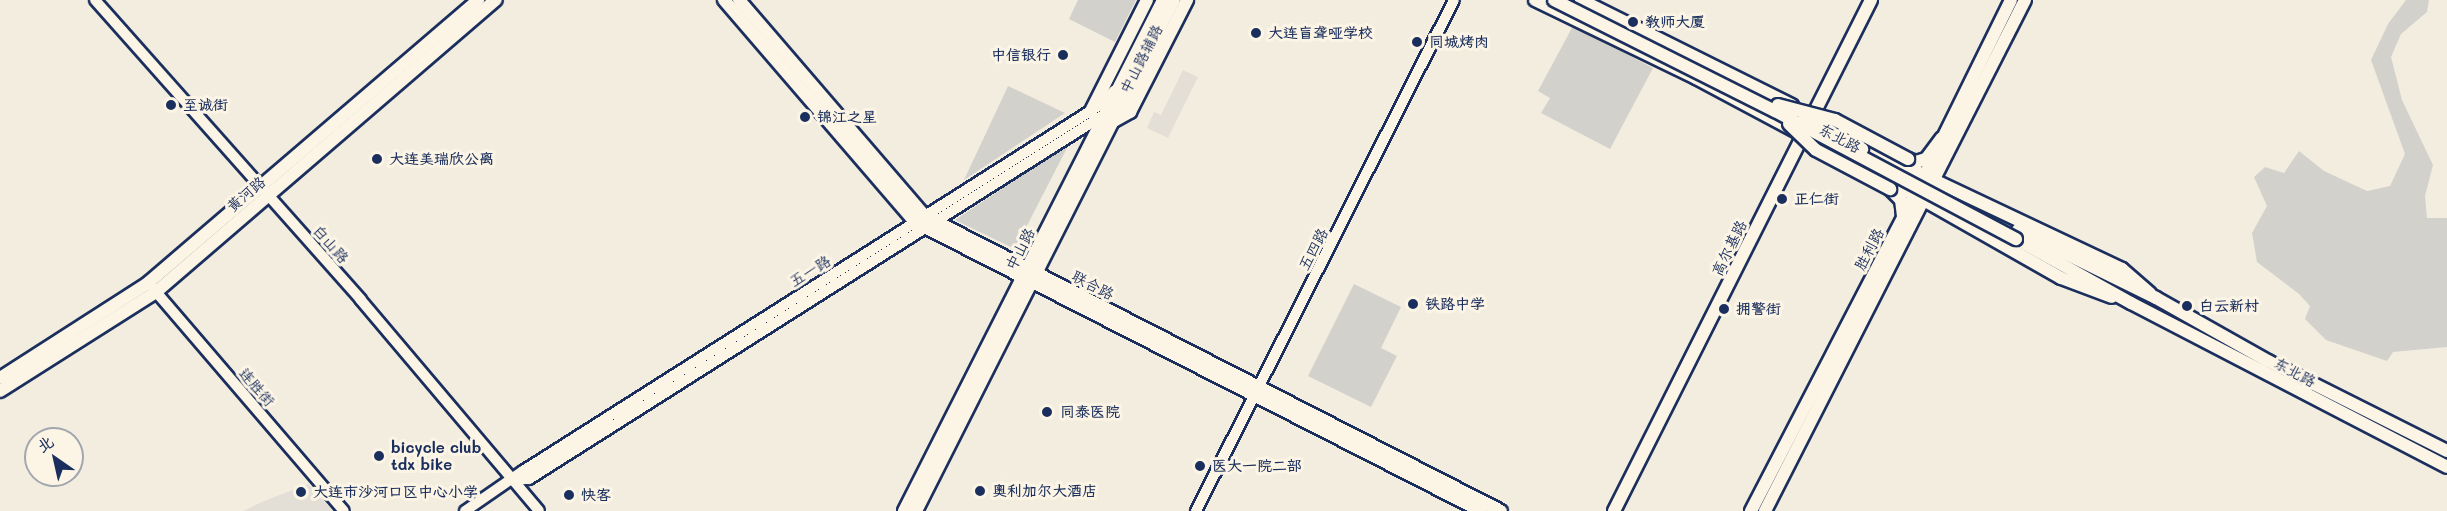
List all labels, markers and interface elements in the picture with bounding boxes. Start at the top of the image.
place label: 教师大厦 [1645,13,1705,31]
marker: 教师大厦 [1626,15,1640,29]
street label: 中山路辅路 [1116,22,1166,96]
place label: 大连盲聋哑学校 [1268,24,1373,42]
marker: 大连盲聋哑学校 [1249,26,1263,40]
place label: 同城烤肉 [1429,33,1489,51]
marker: 同城烤肉 [1410,35,1424,49]
place label: 中信银行 [991,46,1051,64]
marker: 中信银行 [1056,48,1070,62]
place label: 至诚街 [183,96,228,114]
marker: 至诚街 [164,98,178,112]
place label: 锦江之星 [817,108,877,126]
marker: 锦江之星 [798,110,812,124]
street label: 东北路 [1816,119,1864,157]
place label: 大连美瑞欣公离 [389,150,494,168]
marker: 大连美瑞欣公离 [370,152,384,166]
street label: 黄河路 [223,172,269,216]
place label: 正仁街 [1794,190,1839,208]
marker: 正仁街 [1775,192,1789,206]
street label: 高尔基路 [1708,217,1750,279]
street label: 白山路 [309,221,353,267]
street label: 中山路 [1002,225,1038,273]
street label: 五四路 [1294,225,1332,273]
street label: 胜利路 [1850,225,1888,273]
street label: 五一路 [786,251,834,291]
street label: 联合路 [1069,267,1117,303]
place label: 铁路中学 [1425,295,1485,313]
marker: 铁路中学 [1406,297,1420,311]
place label: 白云新村 [2199,297,2259,315]
marker: 白云新村 [2180,299,2194,313]
place label: 拥警街 [1736,300,1781,318]
marker: 拥警街 [1717,302,1731,316]
street label: 东北路 [2271,353,2319,391]
street label: 连胜街 [235,364,279,410]
marker: 同泰医院 [1038,403,1056,421]
place label: 同泰医院 [1060,403,1120,421]
north arrow [24,427,84,487]
text: 北 [32,430,57,457]
place label: bicycle club tdx bike [391,438,481,473]
marker: bicycle club tdx bike [372,449,386,463]
place label: 医大一院二部 [1212,457,1302,475]
marker: 医大一院二部 [1193,459,1207,473]
place label: 奥利加尔大酒店 [992,482,1097,500]
place label: 大连市沙河口区中心小学 [313,483,478,501]
marker: 奥利加尔大酒店 [973,484,987,498]
marker: 大连市沙河口区中心小学 [294,485,308,499]
place label: 快客 [581,486,611,504]
marker: 快客 [562,488,576,502]

